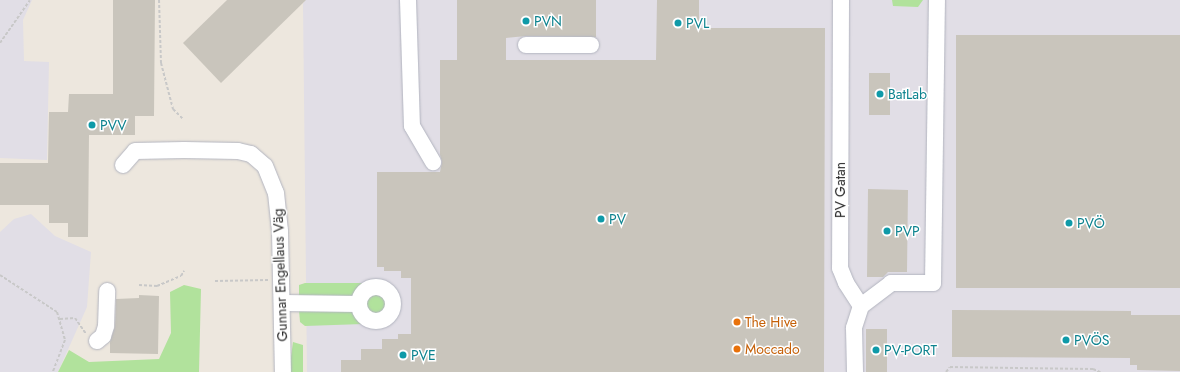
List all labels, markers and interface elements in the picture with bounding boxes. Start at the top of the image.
place label: PVN [534,13,562,29]
place label: PVL [686,15,709,31]
marker: PVN [521,16,531,26]
marker: PVL [673,18,683,28]
place label: BatLab [888,86,927,102]
marker: BatLab [875,89,885,99]
place label: PVV [100,117,127,133]
marker: PVV [87,120,97,130]
street label: PV Gatan [832,162,848,218]
street label: Gunnar Engellaus Väg [269,208,291,342]
place label: PV [609,211,626,227]
marker: PV [596,214,606,224]
place label: PVÖ [1077,215,1105,231]
marker: PVÖ [1064,218,1074,228]
place label: PVP [895,223,920,239]
marker: PVP [882,226,892,236]
place label: The Hive [745,314,797,330]
marker: The Hive [732,317,742,327]
place label: PVÖS [1074,332,1109,348]
marker: PVÖS [1061,335,1071,345]
place label: Moccado [745,341,800,357]
place label: PV-PORT [884,342,937,358]
marker: Moccado [732,344,742,354]
marker: PV-PORT [871,345,881,355]
place label: PVE [411,347,436,363]
marker: PVE [398,350,408,360]

